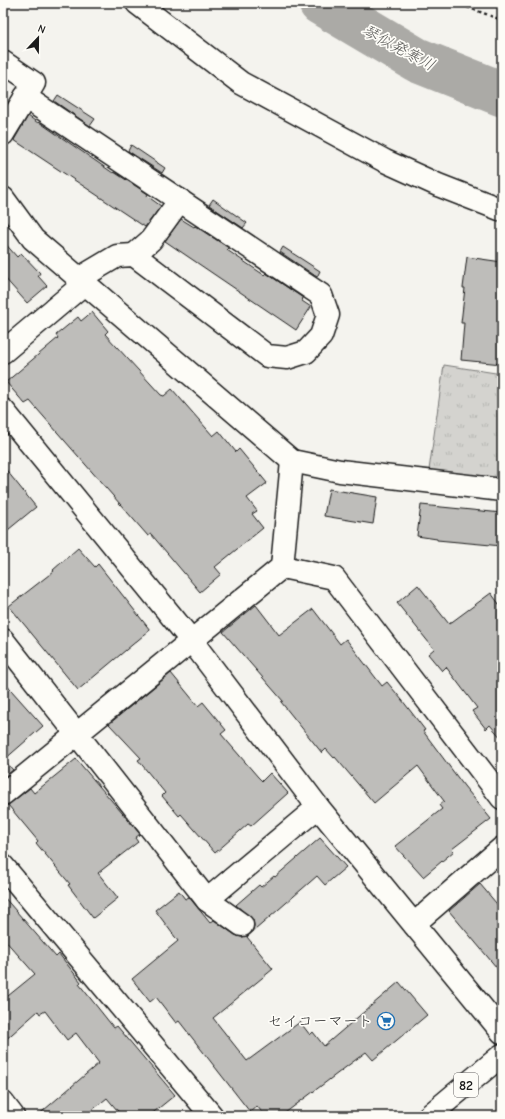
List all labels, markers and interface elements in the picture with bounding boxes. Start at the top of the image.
north arrow [18,18,58,58]
water label: 琴似発寒川 [359,21,438,75]
text: N [36,22,47,37]
supermarket icon: セイコーマート [376,1011,396,1031]
place label: セイコーマート [268,1012,373,1030]
road number: 82 [454,1073,478,1097]

